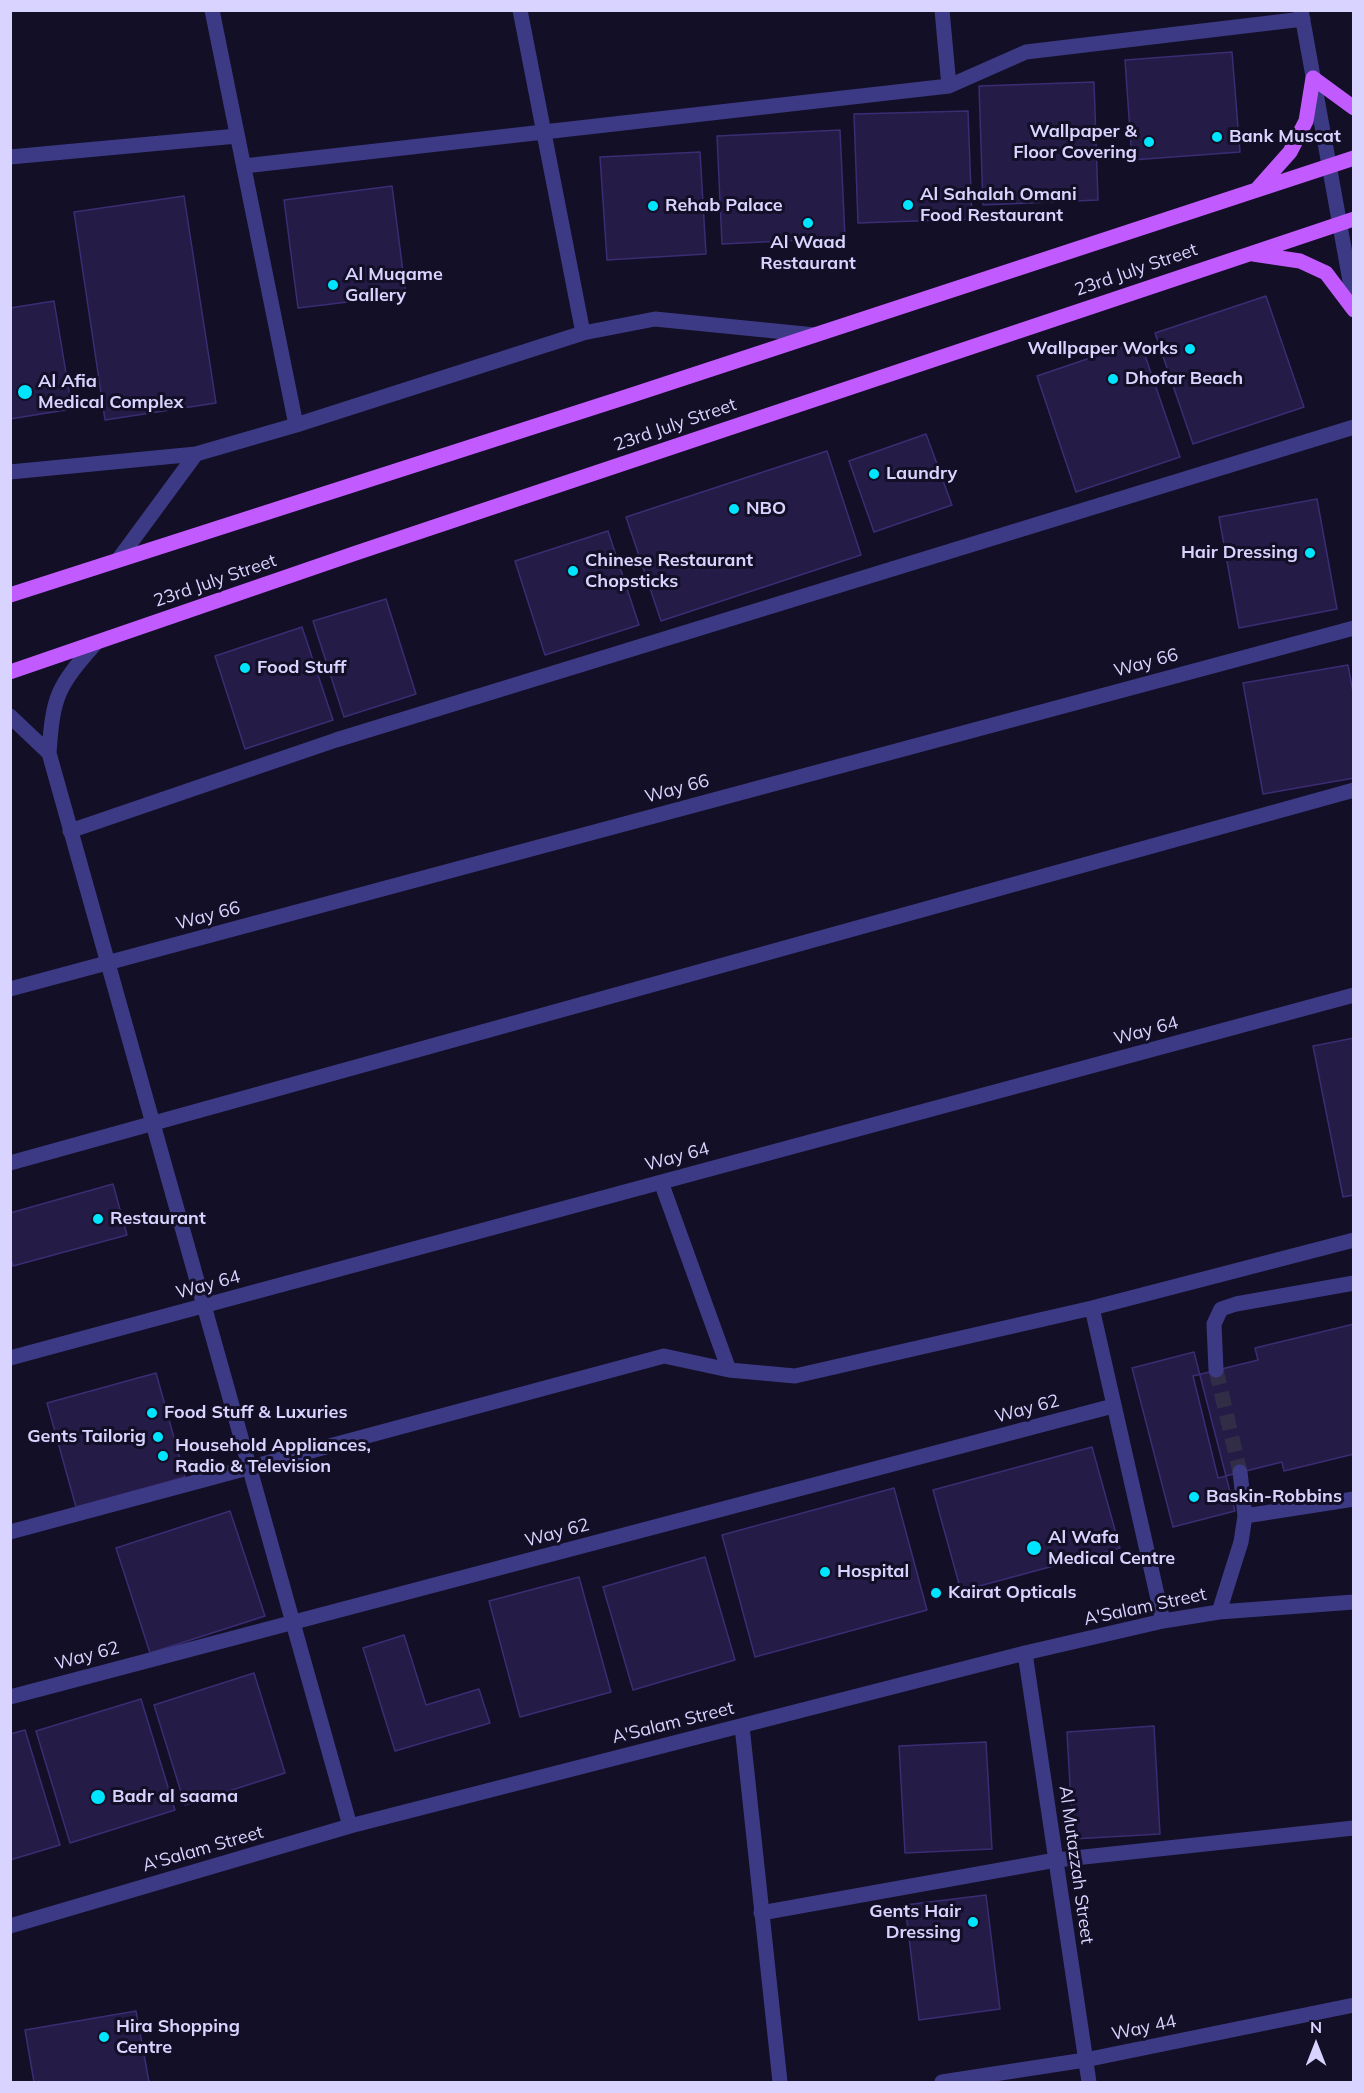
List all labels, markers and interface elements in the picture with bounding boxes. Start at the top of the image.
place label: Wallpaper & Floor Covering [1013,121,1137,164]
place label: Bank Muscat [1229,126,1341,148]
marker: Bank Muscat [1210,130,1224,144]
marker: Wallpaper & Floor Covering [1142,135,1156,149]
place label: Al Sahalah Omani Food Restaurant [920,184,1077,226]
place label: Rehab Palace [665,195,783,217]
marker: Al Sahalah Omani Food Restaurant [901,198,915,212]
marker: Rehab Palace [646,199,660,213]
marker: Al Waad Restaurant [801,216,815,230]
place label: Al Waad Restaurant [760,232,856,274]
street label: 23rd July Street [1072,239,1200,301]
place label: Al Muqame Gallery [345,264,443,306]
marker: Al Muqame Gallery [326,278,340,292]
place label: Wallpaper Works [1027,338,1178,360]
marker: Wallpaper Works [1183,342,1197,356]
place label: Dhofar Beach [1125,368,1243,390]
place label: Al Afia Medical Complex [38,371,183,413]
marker: Dhofar Beach [1106,372,1120,386]
marker: Al Afia Medical Complex [16,383,34,401]
street label: 23rd July Street [611,394,739,456]
place label: Laundry [886,463,957,485]
marker: Laundry [867,467,881,481]
place label: NBO [746,498,786,520]
marker: NBO [727,502,741,516]
place label: Hair Dressing [1181,542,1298,564]
marker: Hair Dressing [1303,546,1317,560]
street label: 23rd July Street [151,550,279,612]
place label: Chinese Restaurant Chopsticks [585,550,753,592]
marker: Chinese Restaurant Chopsticks [566,564,580,578]
street label: Way 66 [1112,644,1180,682]
place label: Food Stuff [257,657,346,679]
marker: Food Stuff [238,661,252,675]
street label: Way 66 [643,770,711,808]
street label: Way 66 [174,897,242,935]
street label: Way 64 [1112,1012,1180,1050]
street label: Way 64 [643,1138,711,1176]
place label: Restaurant [110,1208,206,1230]
marker: Restaurant [91,1212,105,1226]
street label: Way 64 [174,1266,242,1304]
street label: Way 62 [993,1390,1061,1428]
place label: Food Stuff & Luxuries [164,1402,347,1424]
marker: Food Stuff & Luxuries [145,1406,159,1420]
place label: Gents Tailorig [27,1426,146,1448]
marker: Gents Tailorig [151,1430,165,1444]
place label: Household Appliances, Radio & Television [175,1435,371,1478]
marker: Household Appliances, Radio & Television [156,1449,170,1463]
place label: Baskin-Robbins [1206,1486,1342,1508]
marker: Baskin-Robbins [1187,1490,1201,1504]
street label: Way 62 [523,1514,591,1552]
place label: Al Wafa Medical Centre [1048,1527,1175,1570]
marker: Al Wafa Medical Centre [1025,1539,1043,1557]
place label: Hospital [837,1561,909,1583]
marker: Hospital [818,1565,832,1579]
place label: Kairat Opticals [948,1582,1076,1604]
street label: A'Salam Street [1082,1583,1208,1631]
marker: Kairat Opticals [929,1586,943,1600]
street label: Way 62 [53,1637,121,1675]
street label: A'Salam Street [610,1697,736,1749]
street label: Al Mutazzah Street [1054,1784,1098,1946]
place label: Badr al saama [112,1786,238,1808]
marker: Badr al saama [89,1788,107,1806]
street label: A'Salam Street [140,1821,266,1877]
place label: Gents Hair Dressing [869,1901,961,1944]
marker: Gents Hair Dressing [966,1915,980,1929]
street label: Way 44 [1110,2011,1178,2045]
north arrow [1286,2015,1346,2075]
place label: Hira Shopping Centre [116,2016,240,2058]
text: N [1310,2017,1322,2037]
marker: Hira Shopping Centre [97,2030,111,2044]

